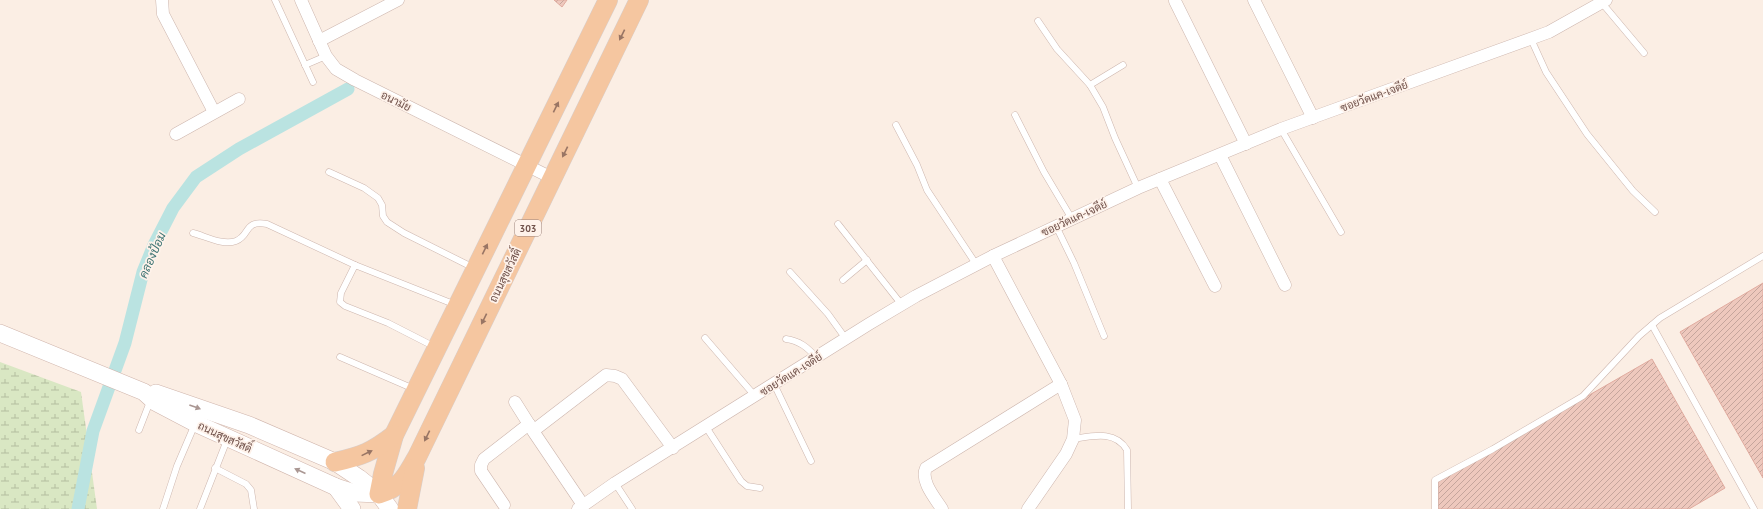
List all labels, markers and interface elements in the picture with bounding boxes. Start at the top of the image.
one-way arrow [619,29,625,41]
street label: ซอยวัดแค-เจดีย์ [1338,76,1410,115]
street label: อนามัย [379,88,413,114]
one-way arrow [553,101,559,113]
one-way arrow [562,146,568,158]
street label: ซอยวัดแค-เจดีย์ [1038,196,1109,239]
road number: 303 [515,220,541,236]
water label: คลองป้อม [135,229,169,280]
one-way arrow [482,243,489,254]
street label: ถนนสุขสวัสดิ์ [482,244,526,305]
one-way arrow [481,314,487,325]
street label: ซอยวัดแค-เจดีย์ [757,348,825,399]
one-way arrow [190,404,202,410]
street label: ถนนสุขสวัสดิ์ [195,414,256,457]
one-way arrow [424,431,430,442]
one-way arrow [361,450,373,456]
one-way arrow [294,468,306,474]

